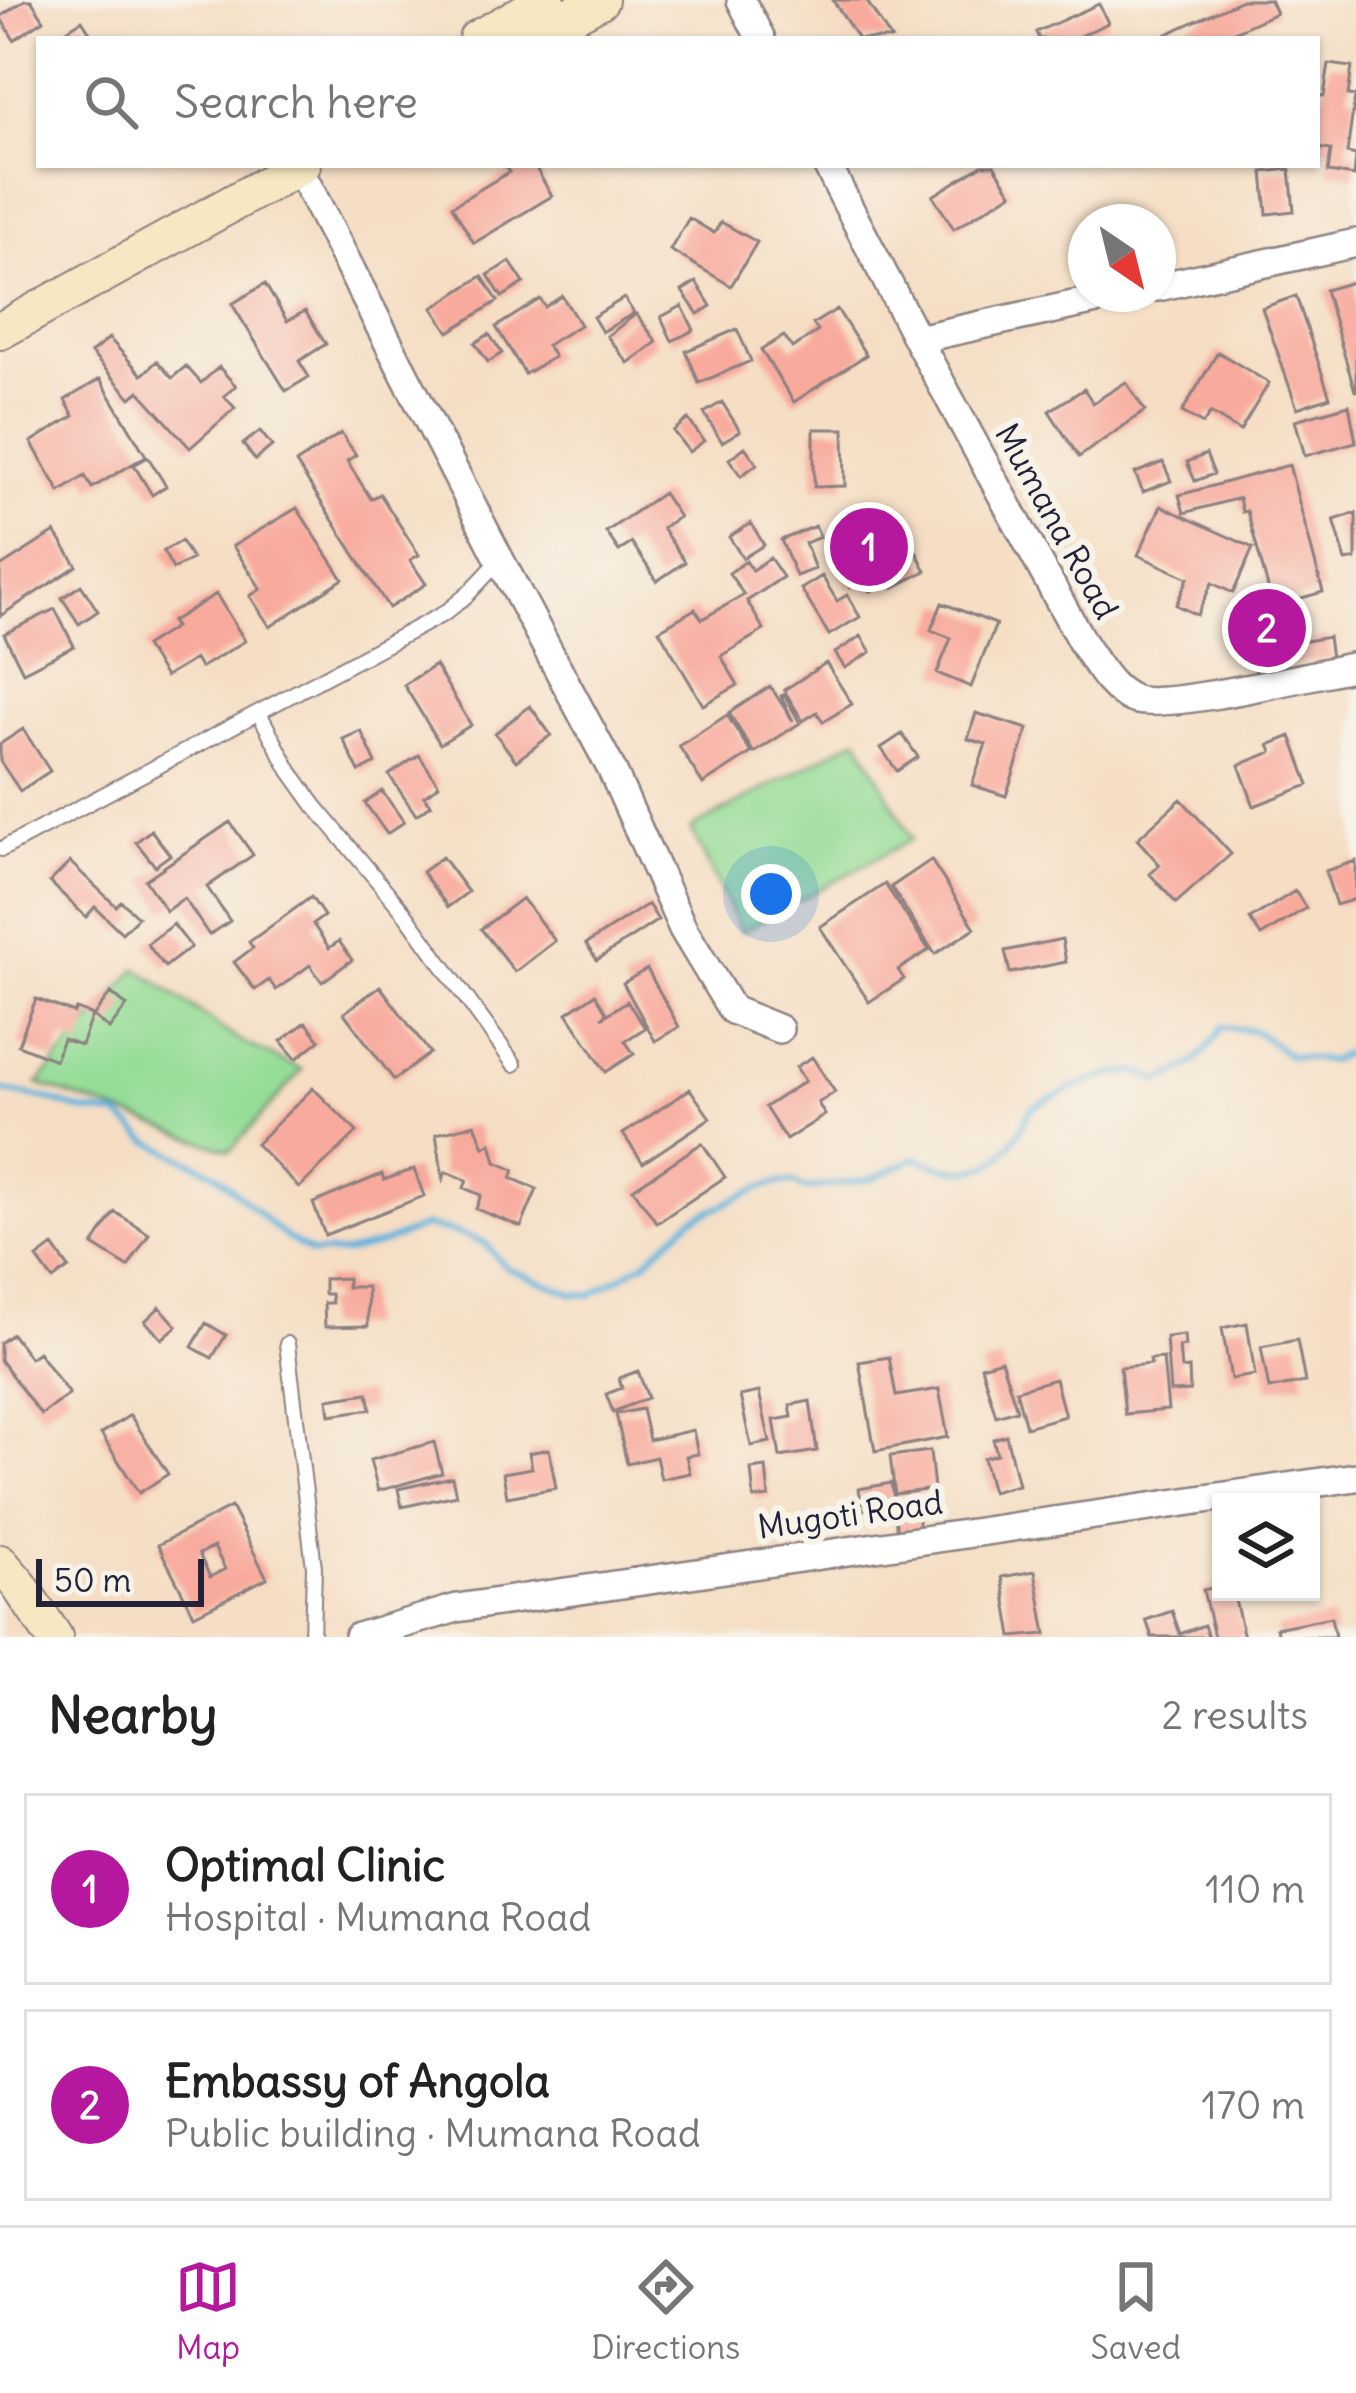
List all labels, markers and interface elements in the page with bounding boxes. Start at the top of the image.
search box [36,36,1320,168]
icon: search [78,69,144,135]
text: Search here [174,74,418,130]
north arrow [1068,204,1176,312]
street label: Mumana Road [986,416,1128,626]
pin: 1 [830,502,908,592]
pin: 2 [1228,583,1306,673]
your location [741,864,801,924]
street label: Mugoti Road [755,1480,945,1548]
map controls [1212,1493,1320,1601]
button: layers [1212,1493,1320,1601]
scale bar [36,1553,204,1606]
text: 50 m [54,1559,131,1601]
text: Nearby [48,1683,217,1747]
text: 2 results [1161,1691,1308,1740]
text: Optimal Clinic [165,1837,445,1893]
text: 1 [82,1865,98,1914]
text: 110 m [1205,1865,1305,1914]
text: Hospital · Mumana Road [165,1893,591,1942]
text: Embassy of Angola [165,2053,550,2109]
text: 2 [79,2081,101,2130]
text: 170 m [1201,2081,1305,2130]
text: Public building · Mumana Road [165,2109,701,2158]
tab: Map [175,2254,241,2368]
tab: Directions [591,2254,740,2368]
tab: Saved [1091,2254,1181,2368]

